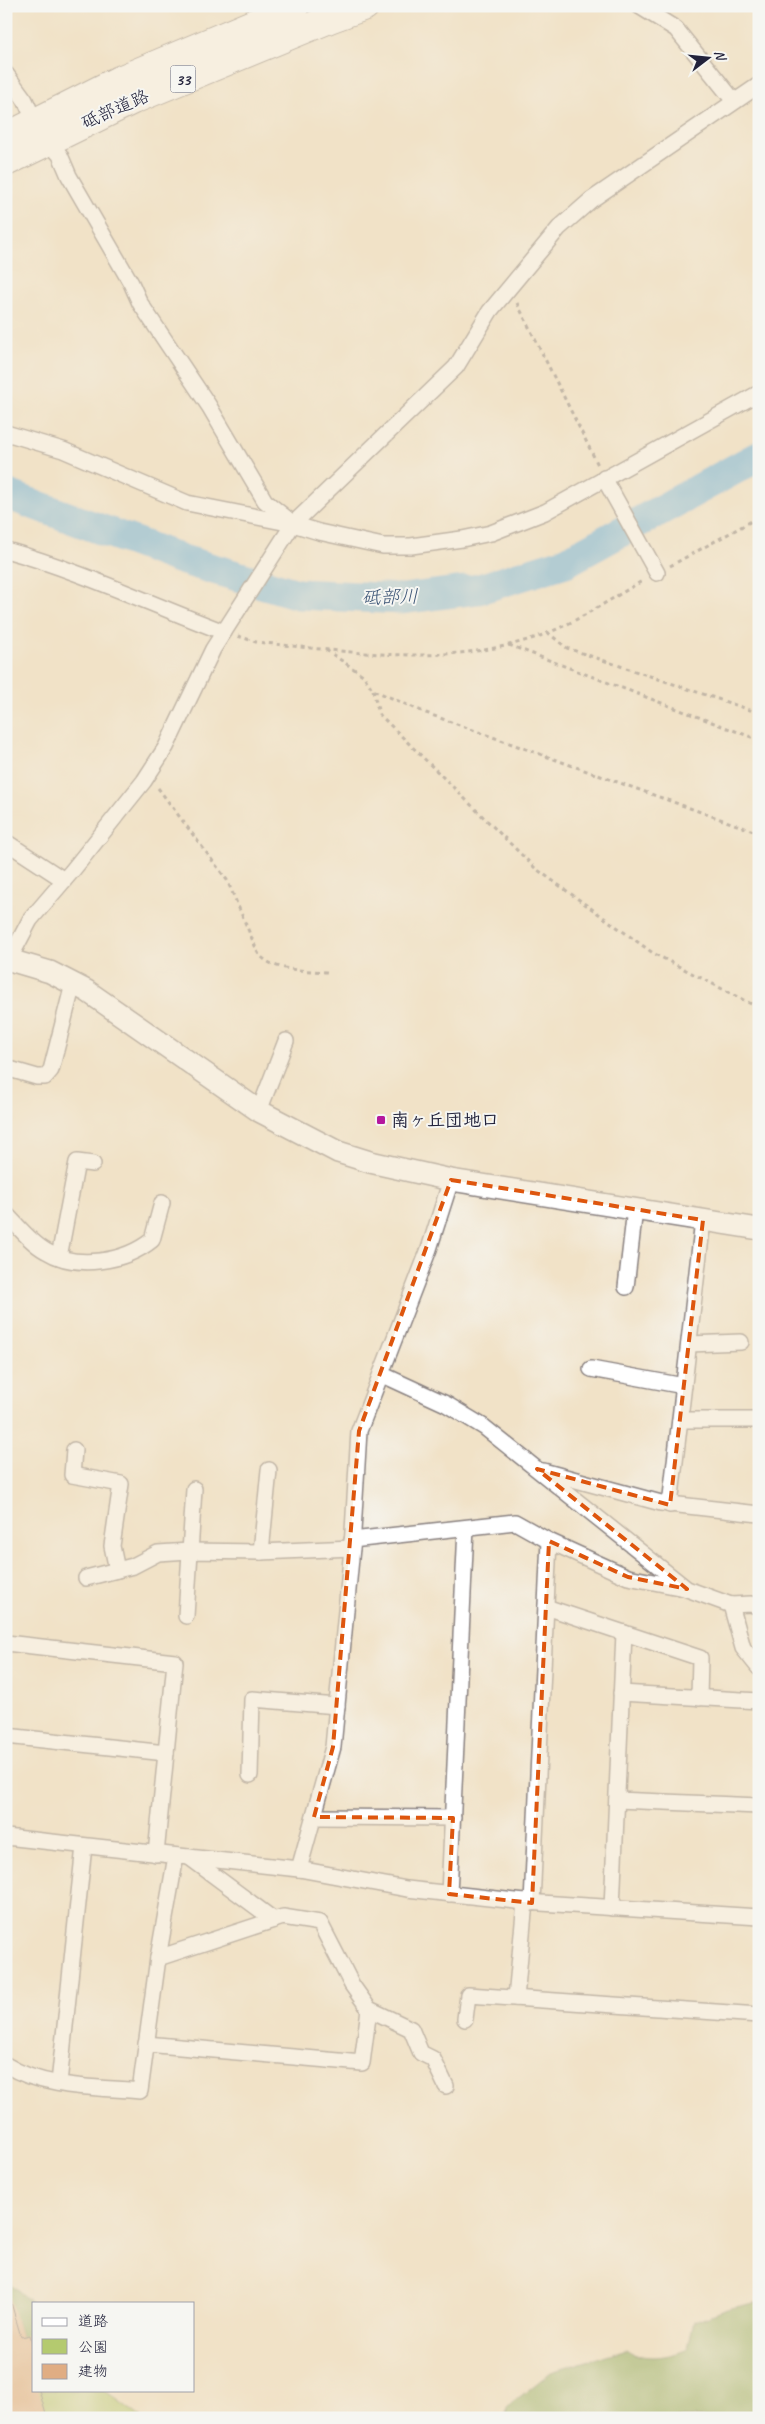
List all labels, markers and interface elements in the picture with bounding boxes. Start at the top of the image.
north arrow [682,32,732,82]
text: N [711,48,730,63]
road number: 33 [170,66,196,92]
street label: 砥部道路 [78,84,152,134]
water label: 砥部川 [361,585,419,609]
place label: 南ヶ丘団地口 [391,1109,499,1131]
marker: 南ヶ丘団地口 [375,1114,387,1126]
legend [32,2302,195,2392]
text: 道路 [78,2312,108,2331]
text: 公園 [78,2338,108,2357]
text: 建物 [78,2362,108,2381]

